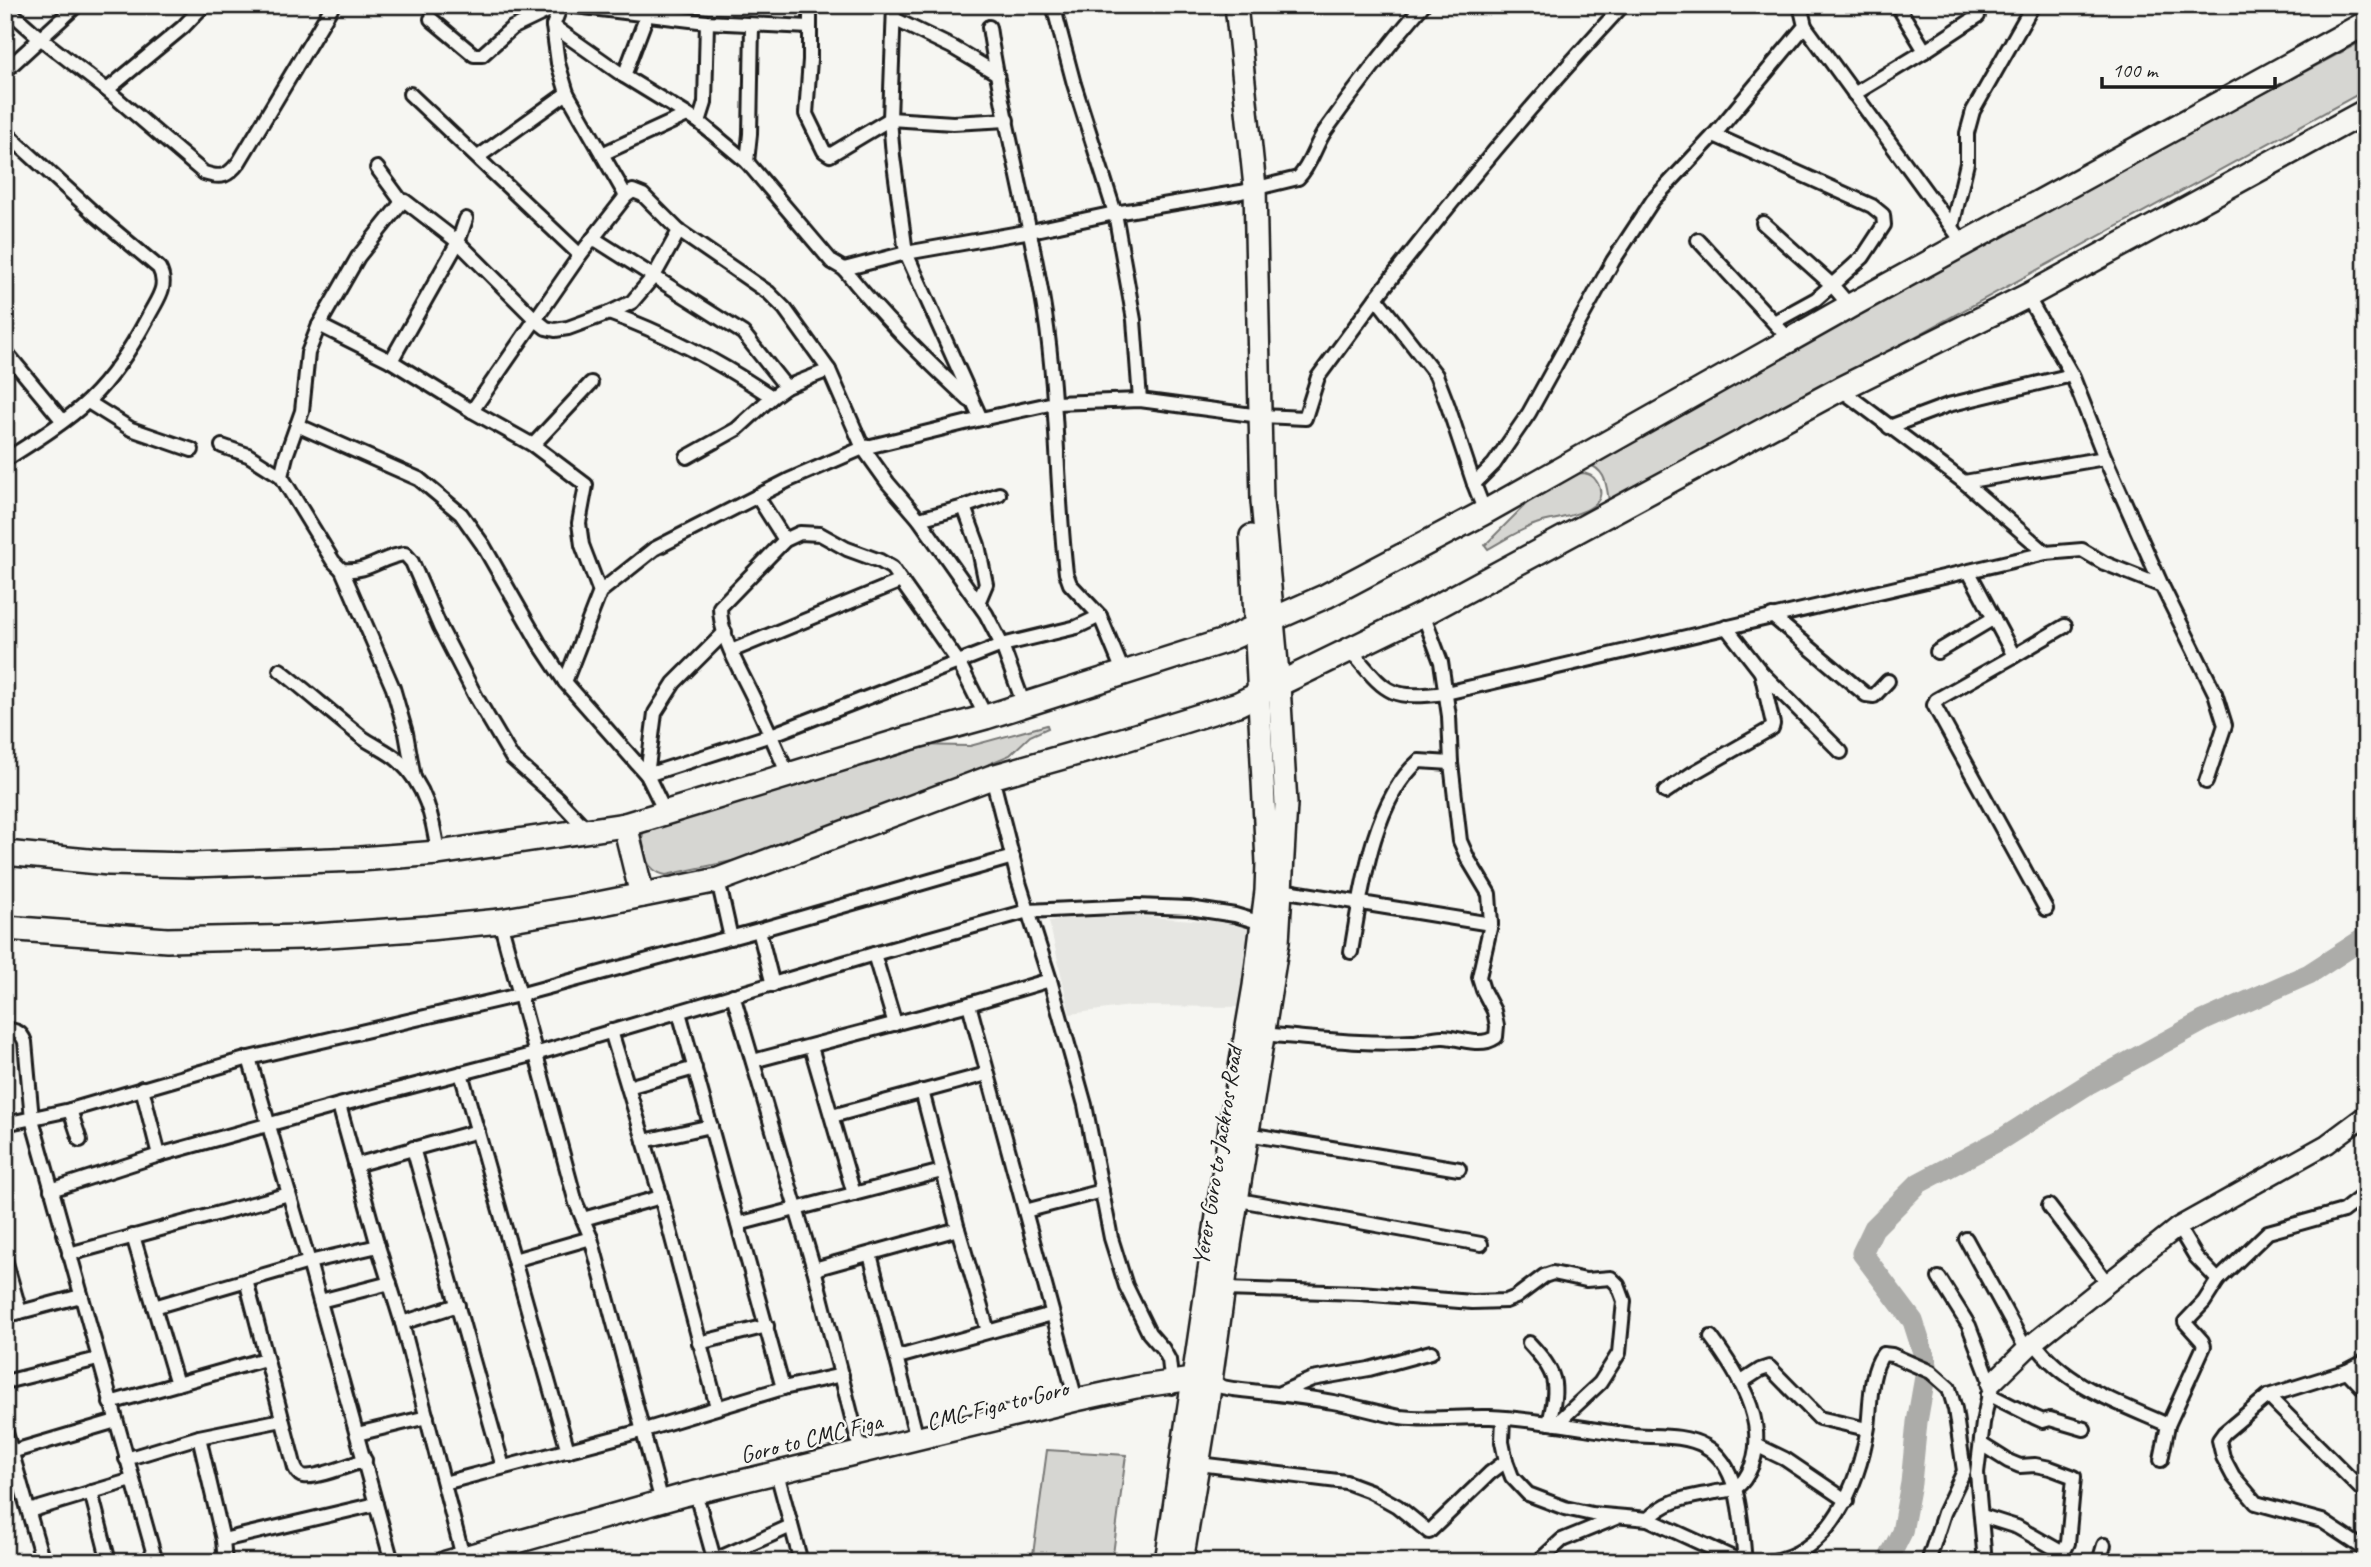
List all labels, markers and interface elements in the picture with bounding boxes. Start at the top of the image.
scale bar [2102,46,2275,90]
text: 100 m [2112,57,2159,83]
street label: Yerer Goro to Jackros Road [1185,1041,1250,1267]
street label: CMC Figa to Goro [923,1372,1073,1437]
street label: Goro to CMC Figa [737,1406,886,1470]

